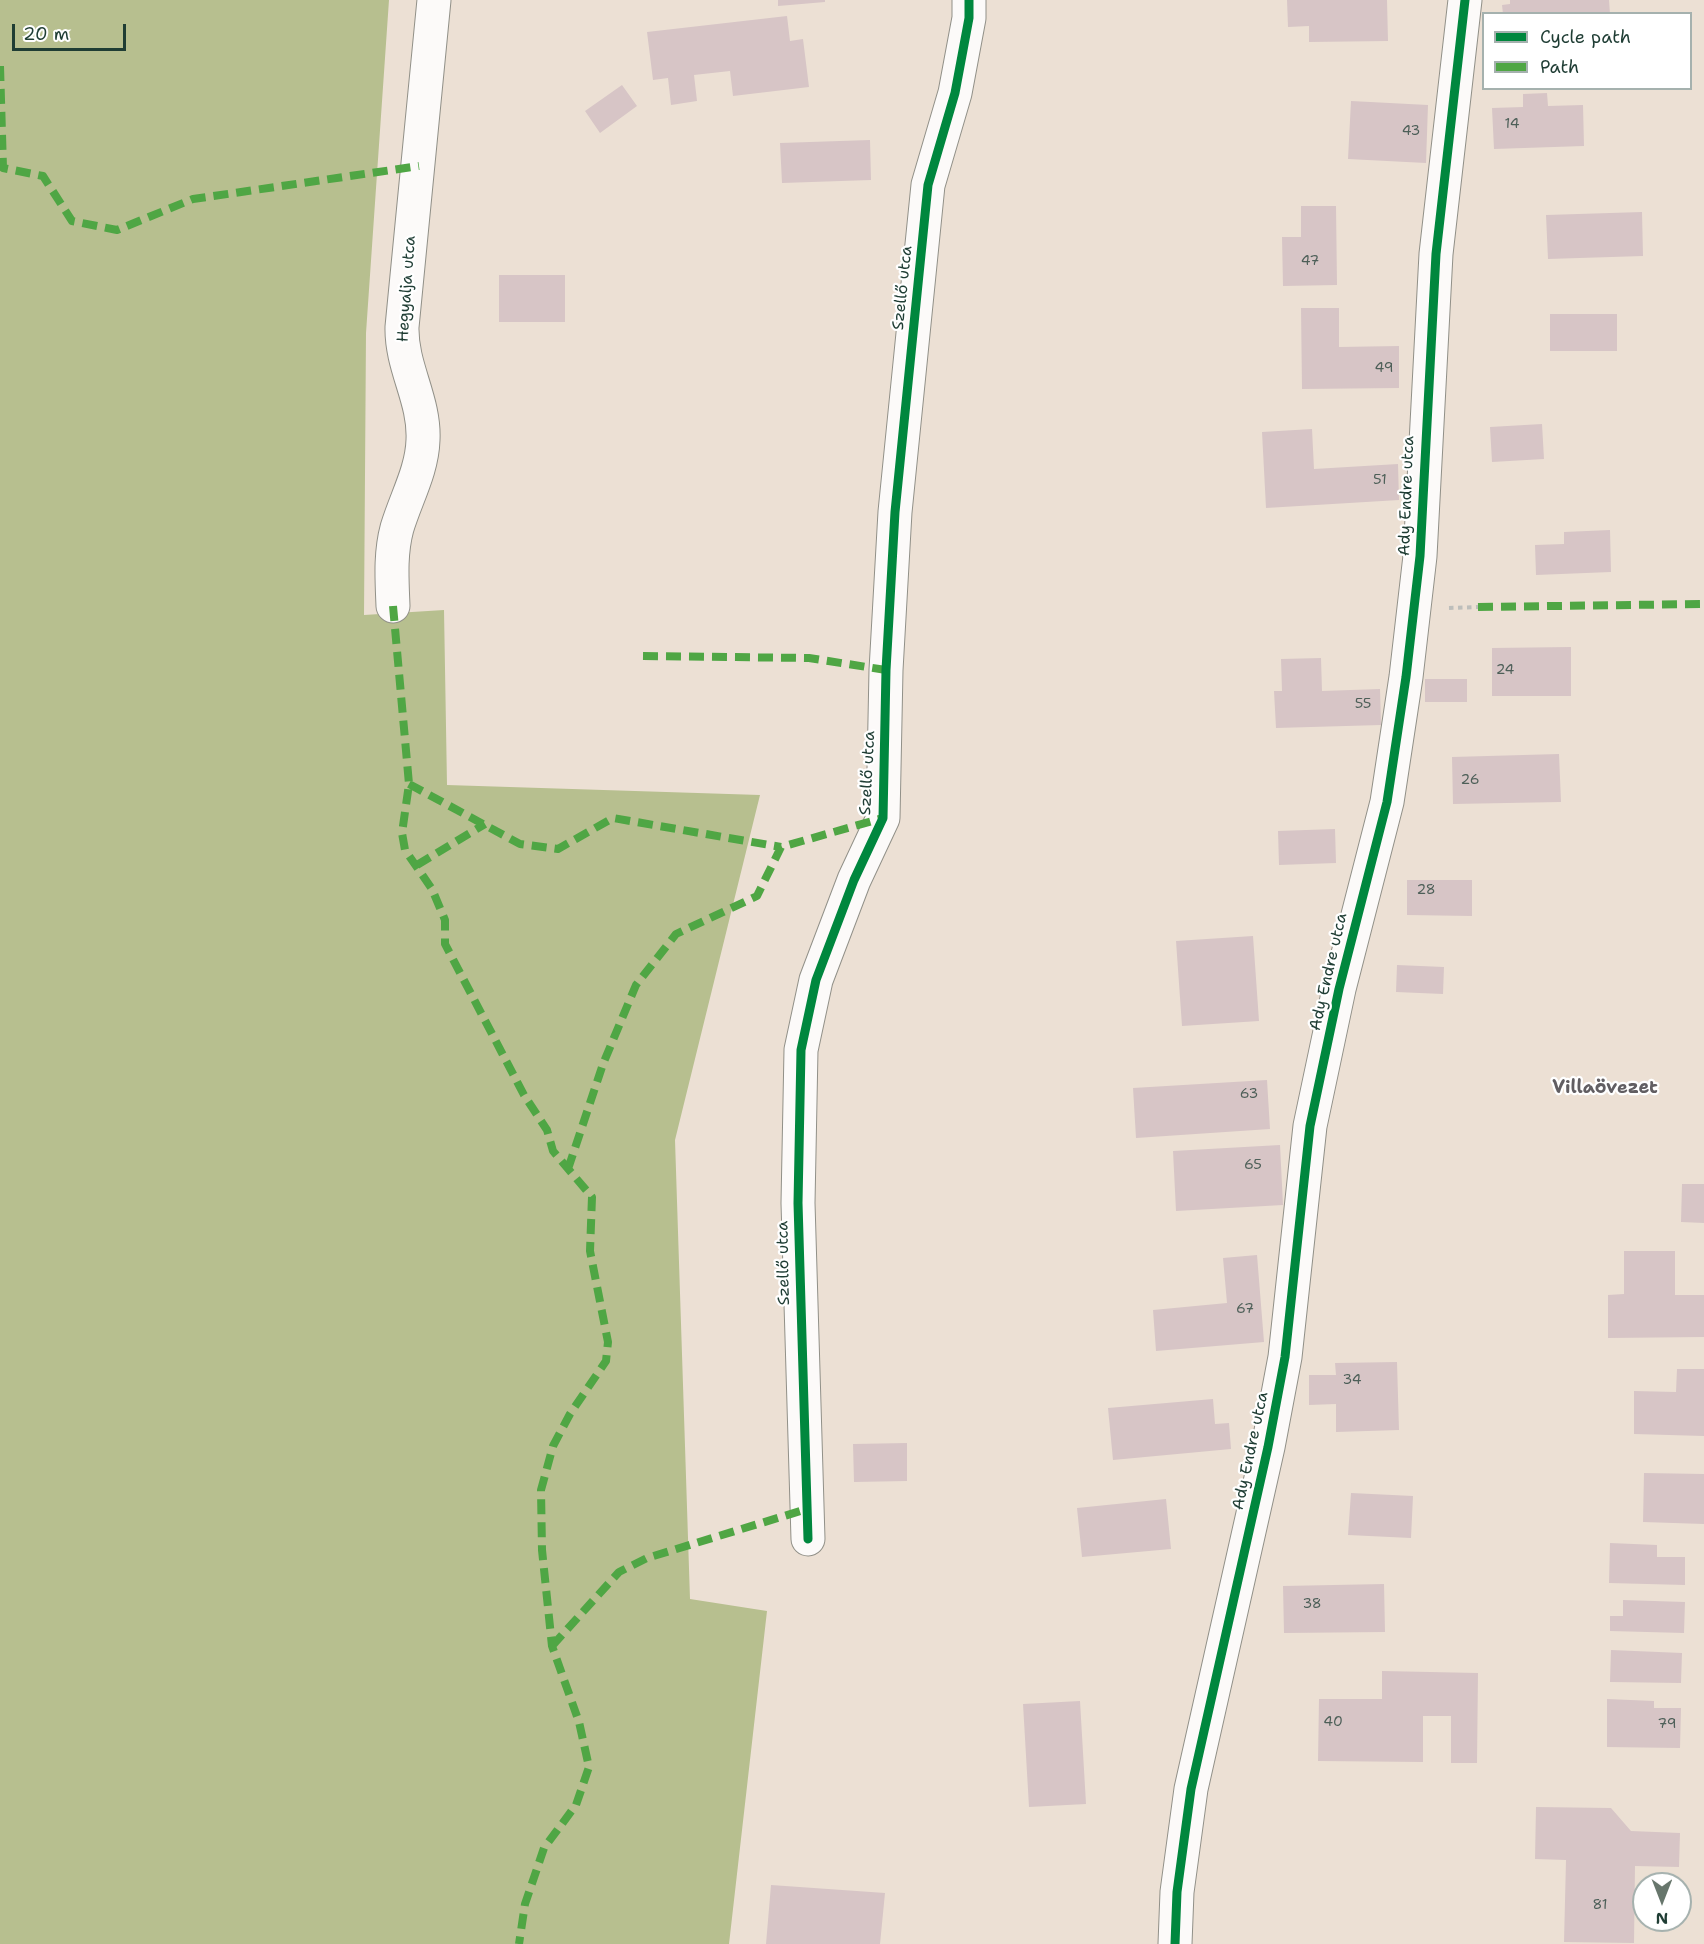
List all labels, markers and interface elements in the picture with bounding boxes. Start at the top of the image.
scale bar [15,12,129,50]
legend [1482,12,1692,90]
text: 20 m [23,22,69,46]
text: Cycle path [1540,25,1631,49]
text: Path [1540,55,1579,79]
house number: 14 [1504,116,1520,132]
house number: 43 [1402,123,1420,139]
street label: Hegyalja utca [394,235,420,343]
street label: Szellő utca [889,245,917,331]
house number: 47 [1301,253,1319,269]
house number: 49 [1375,360,1393,376]
street label: Ady Endre utca [1395,436,1419,556]
house number: 51 [1373,472,1387,488]
house number: 24 [1496,662,1514,678]
house number: 55 [1355,696,1371,712]
street label: Szellő utca [856,730,880,816]
house number: 26 [1461,772,1479,788]
house number: 28 [1416,882,1436,898]
street label: Ady Endre utca [1306,911,1352,1033]
district label: Villaövezet [1552,1077,1658,1099]
house number: 63 [1240,1086,1258,1102]
house number: 65 [1244,1157,1262,1173]
street label: Szellő utca [774,1221,794,1305]
house number: 67 [1236,1301,1254,1317]
house number: 34 [1342,1372,1362,1388]
street label: Ady Endre utca [1229,1390,1273,1512]
house number: 38 [1302,1596,1322,1612]
house number: 40 [1323,1714,1343,1730]
house number: 79 [1657,1716,1677,1732]
north arrow [1632,1872,1692,1932]
house number: 81 [1592,1897,1608,1913]
text: N [1656,1908,1668,1929]

